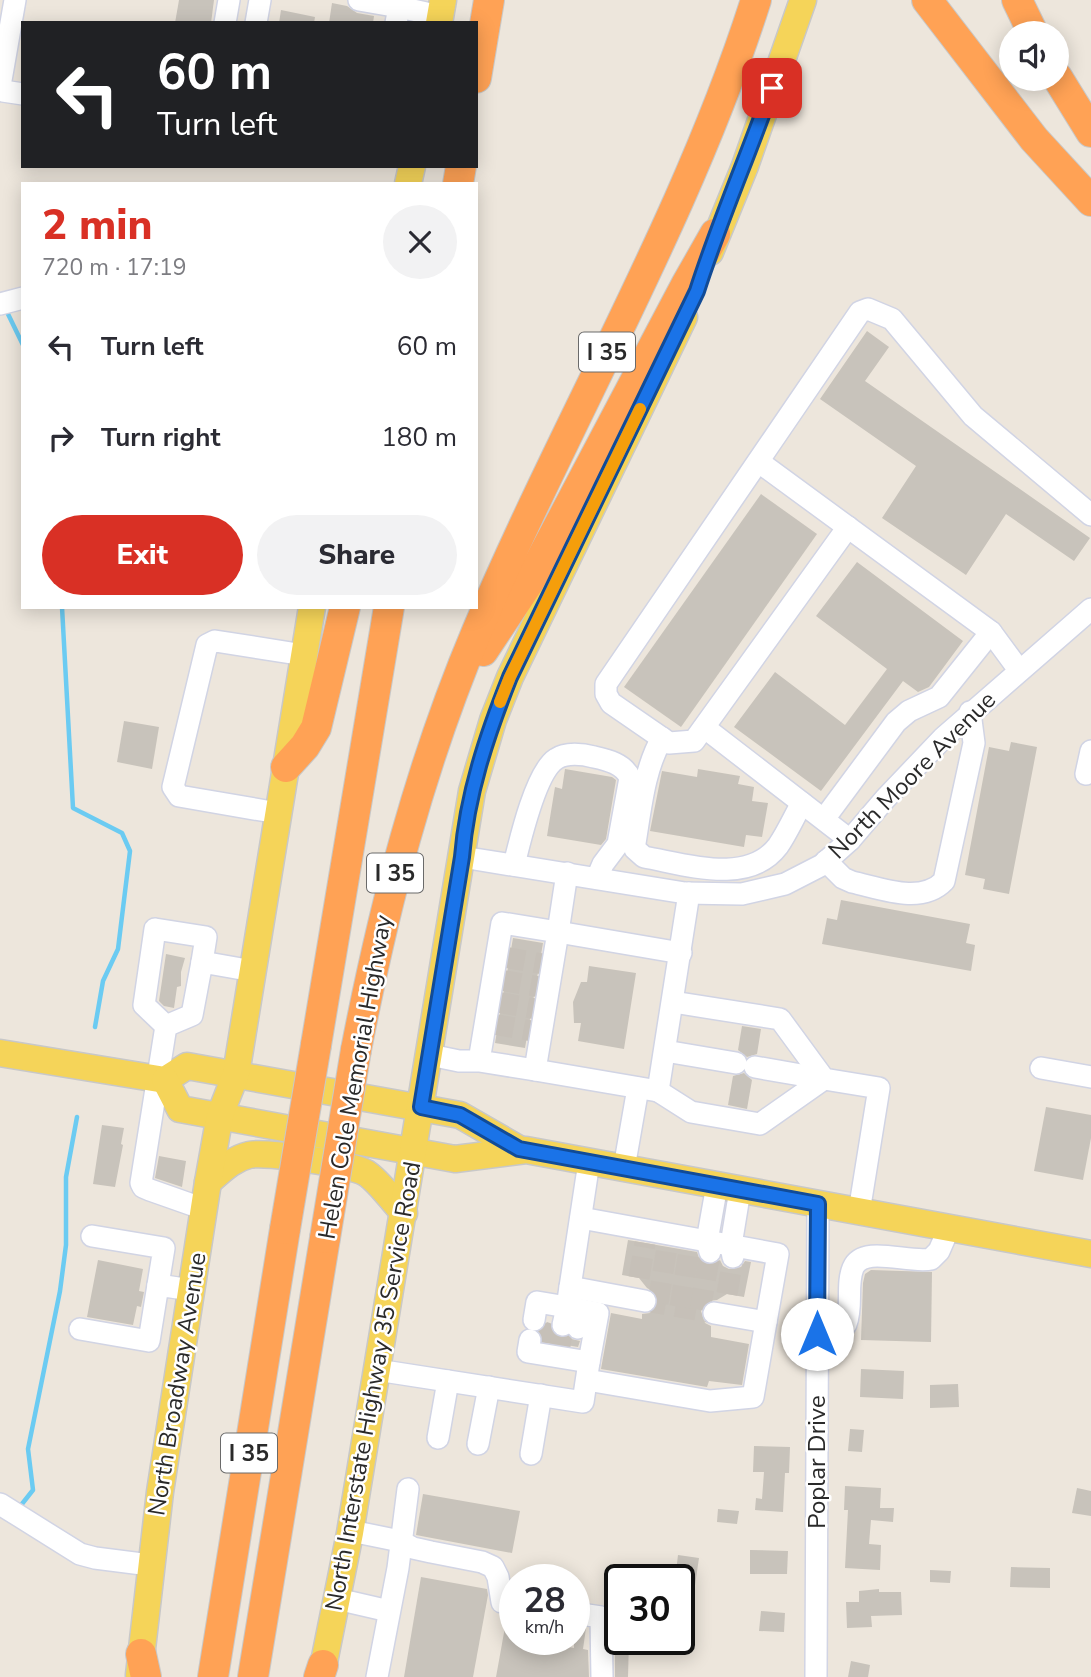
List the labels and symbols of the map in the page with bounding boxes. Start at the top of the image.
pin [742,58,802,118]
road number: I 35 [579,332,635,372]
street label: North Moore Avenue [821,684,1003,866]
road number: I 35 [367,853,423,892]
street label: Helen Cole Memorial Highway [311,912,399,1242]
street label: North Interstate Highway 35 Service Road [318,1159,428,1613]
street label: North Broadway Avenue [140,1250,214,1518]
position arrow [780,1297,854,1371]
street label: Poplar Drive [801,1395,833,1529]
road number: I 35 [221,1434,277,1472]
speed limit sign: 30 [604,1564,695,1655]

